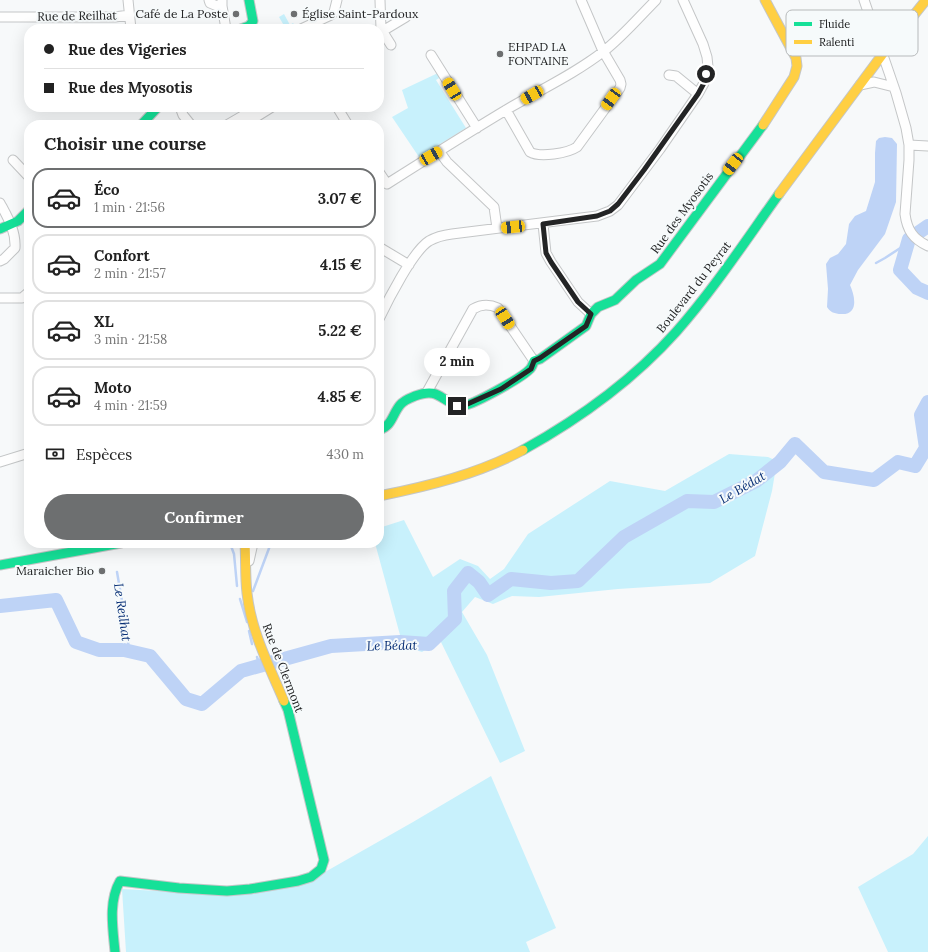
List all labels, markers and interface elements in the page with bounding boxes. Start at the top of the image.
place label: Café de La Poste [136,6,228,21]
place label: Église Saint-Pardoux [302,6,419,21]
street label: Rue de Reilhat [37,7,117,24]
marker: Café de La Poste [231,9,241,19]
marker: Église Saint-Pardoux [289,9,299,19]
legend [786,10,918,56]
text: Fluide [819,17,850,31]
text: Ralenti [819,35,854,49]
place label: EHPAD LA FONTAINE [508,39,569,68]
text: Rue des Vigeries [68,40,187,59]
marker: EHPAD LA FONTAINE [495,49,505,59]
route start [697,65,715,83]
car [441,76,463,102]
text: Rue des Myosotis [68,78,193,97]
car [519,84,545,106]
car [599,86,623,112]
text: Choisir une course [44,132,206,155]
car [418,145,444,167]
car [721,151,745,177]
street label: Rue des Myosotis [647,169,716,256]
icon: car [46,180,82,216]
text: Éco [94,180,120,199]
text: 3.07 € [318,189,362,208]
text: 1 min · 21:56 [94,199,165,216]
car [500,220,526,234]
street label: Boulevard du Peyrat [653,238,734,336]
icon: car [46,246,82,282]
text: Confort [94,246,150,265]
text: 4.15 € [320,255,362,274]
text: 2 min · 21:57 [94,265,166,282]
car [493,305,517,331]
icon: car [46,312,82,348]
text: XL [94,312,114,331]
text: 5.22 € [318,321,362,340]
text: 3 min · 21:58 [94,331,167,348]
callout: 2 min [424,348,490,376]
text: 2 min [440,353,474,370]
icon: car [46,378,82,414]
text: Moto [94,378,131,397]
text: 4.85 € [318,387,362,406]
text: 4 min · 21:59 [94,397,167,414]
route end [448,397,466,415]
icon: cash [44,443,66,465]
text: Espèces [76,445,132,464]
text: 430 m [327,446,364,463]
water label: Le Bédat [716,467,769,507]
button: Confirmer [44,494,364,540]
place label: Maraicher Bio [16,563,94,578]
marker: Maraicher Bio [97,566,107,576]
water label: Le Reilhat [110,582,135,643]
street label: Rue de Clermont [260,621,307,715]
water label: Le Bédat [367,637,418,654]

